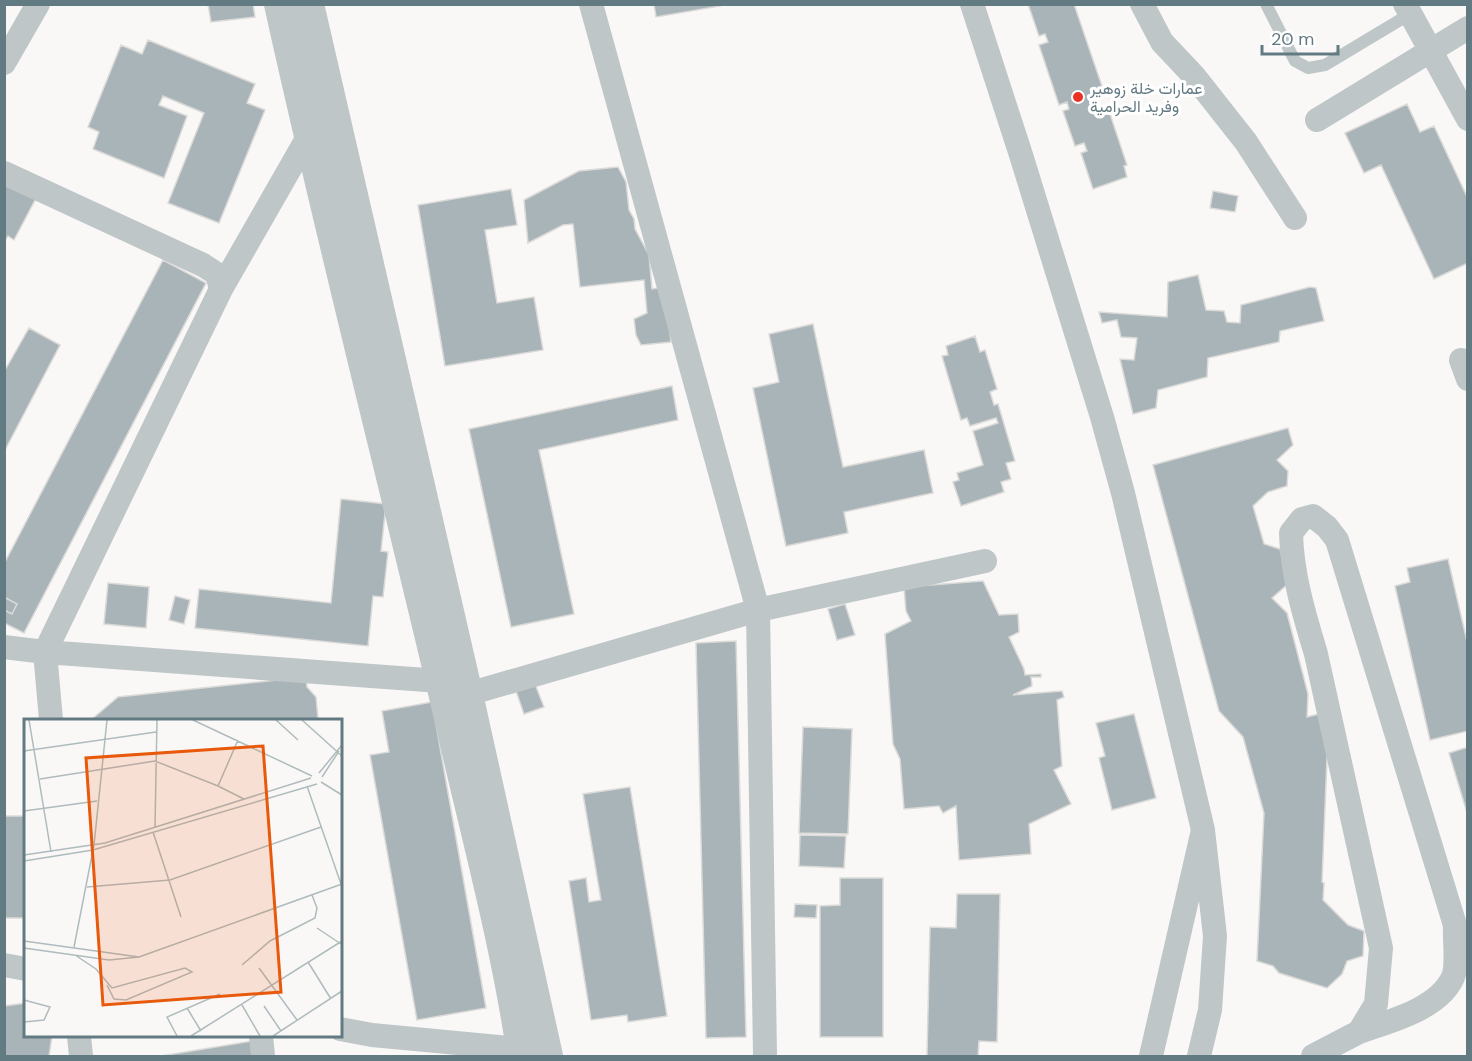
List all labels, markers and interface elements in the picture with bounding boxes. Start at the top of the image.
scale bar [1262,18,1338,56]
text: 20 m [1271,27,1314,51]
place label: عمارات خلة زوهير وفريد الحرامية [1089,78,1202,117]
marker: عمارات خلة زوهير وفريد الحرامية [1071,90,1085,104]
inset map [24,719,342,1037]

